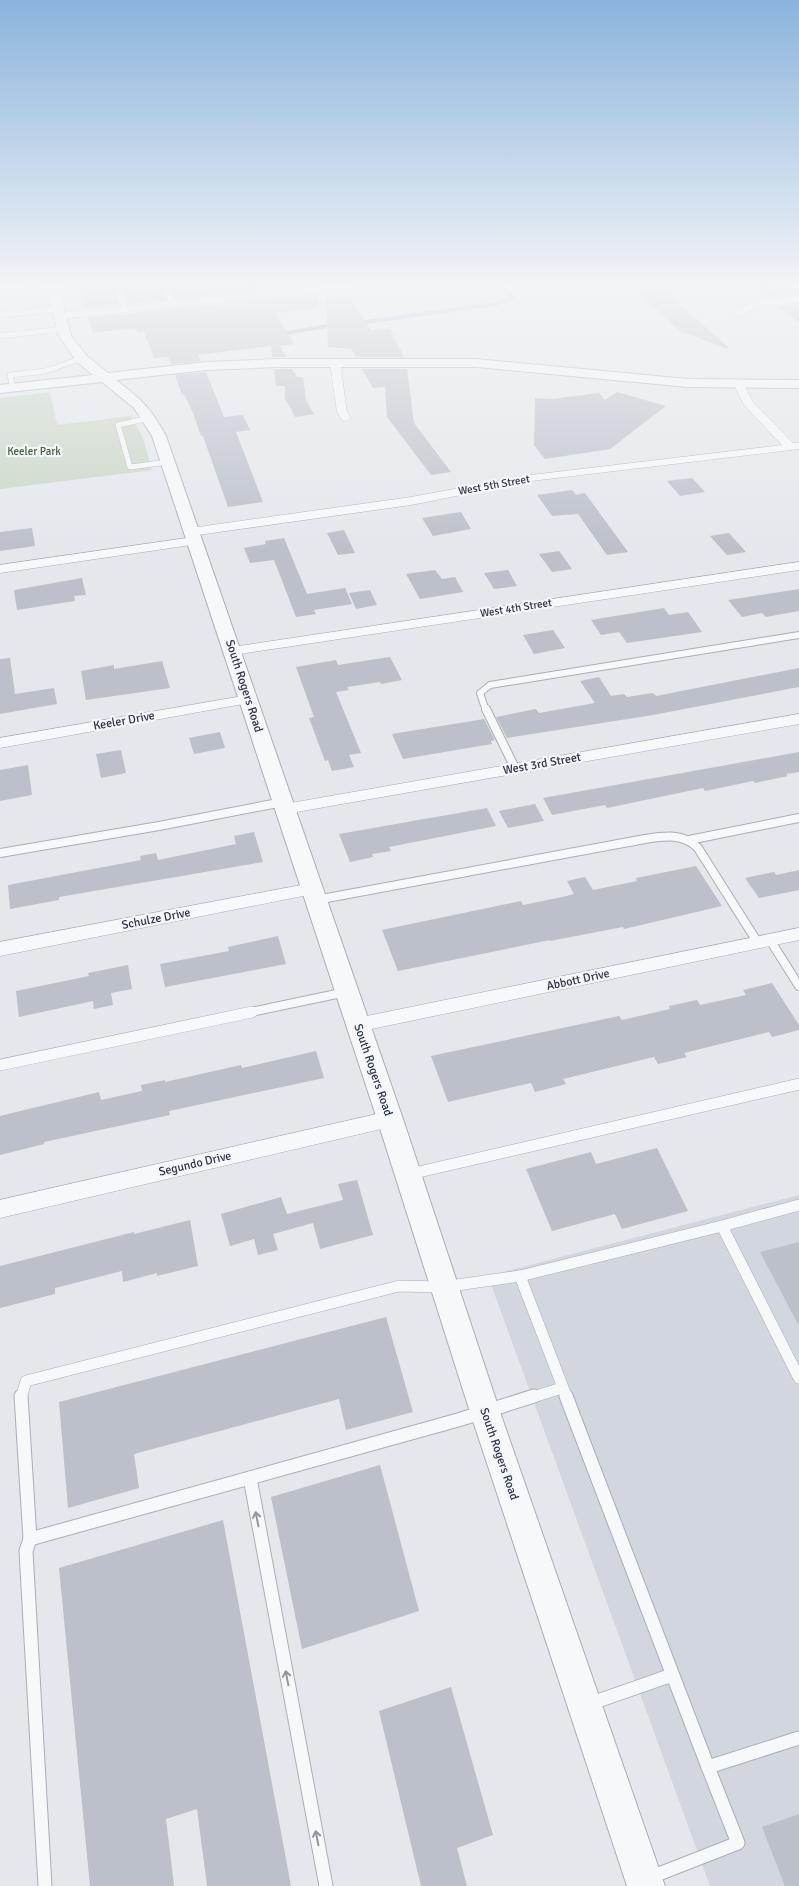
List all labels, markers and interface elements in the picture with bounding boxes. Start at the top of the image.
park label: Keeler Park [7,445,61,458]
street label: West 5th Street [457,472,531,498]
street label: West 4th Street [479,596,553,620]
street label: South Rogers Road [222,638,266,734]
street label: Keeler Drive [92,708,156,734]
street label: West 3rd Street [502,750,582,778]
street label: Schulze Drive [120,905,192,933]
street label: Abbott Drive [545,966,611,994]
street label: South Rogers Road [350,1022,396,1118]
street label: Segundo Drive [157,1148,233,1180]
street label: South Rogers Road [476,1406,522,1502]
one-way arrow [252,1511,262,1527]
one-way arrow [282,1671,292,1687]
one-way arrow [312,1830,322,1846]

